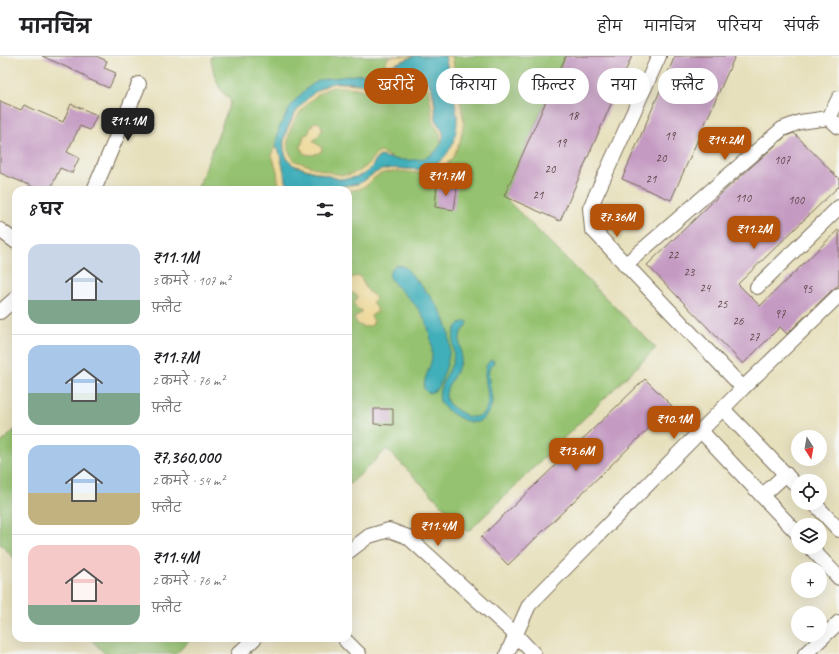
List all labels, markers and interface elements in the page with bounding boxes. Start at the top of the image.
text: मानचित्र [20,15,91,39]
text: होम [598,18,622,35]
text: मानचित्र [644,18,696,35]
text: परिचय [718,18,762,35]
text: संपर्क [784,18,819,35]
chip: खरीदें [364,68,428,104]
chip: किराया [436,68,510,104]
chip: फ़िल्टर [518,68,589,104]
chip: नया [597,68,650,104]
chip: फ़्लैट [658,68,718,104]
pin: ₹11.1M [95,108,161,142]
house number: 18 [568,108,580,124]
text: ₹11.1M [110,113,146,129]
pin: ₹14.2M [692,127,758,161]
house number: 19 [665,128,677,144]
text: ₹14.2M [707,132,743,148]
house number: 19 [556,135,568,151]
house number: 20 [656,150,668,166]
house number: 107 [774,152,791,168]
house number: 20 [545,161,557,177]
pin: ₹11.7M [413,163,479,197]
text: ₹11.7M [428,168,464,184]
house number: 21 [646,171,657,187]
house number: 21 [533,187,544,203]
house number: 110 [735,190,753,206]
house number: 100 [788,192,806,208]
text: 8 घर [28,199,62,220]
icon: filters [314,199,336,221]
pin: ₹7.36M [584,204,650,238]
text: ₹7.36M [599,209,635,225]
pin: ₹11.2M [721,216,787,250]
text: ₹11.2M [736,221,772,237]
text: ₹11.1M [152,247,198,268]
house number: 22 [668,247,680,263]
icon: home [60,260,108,308]
house number: 23 [684,264,696,280]
text: 3 कमरे · 107 m² [152,273,230,289]
house number: 24 [700,280,712,296]
house number: 95 [802,281,813,297]
house number: 25 [717,296,728,312]
text: फ़्लैट [152,300,182,316]
house number: 97 [775,306,786,322]
house number: 26 [733,313,744,329]
house number: 27 [749,329,760,345]
text: ₹11.7M [152,347,198,368]
icon: home [60,361,108,409]
text: 2 कमरे · 76 m² [152,373,224,389]
text: फ़्लैट [152,400,182,416]
pin: ₹10.1M [641,406,707,440]
text: ₹10.1M [656,411,692,427]
north arrow [791,430,827,466]
map controls [791,430,827,642]
pin: ₹13.6M [543,438,609,472]
text: ₹13.6M [558,443,594,459]
text: ₹7,360,000 [152,447,220,468]
icon: home [60,461,108,509]
text: 2 कमरे · 54 m² [152,473,224,489]
button: locate [791,474,827,510]
text: फ़्लैट [152,500,182,516]
pin: ₹11.4M [405,513,471,547]
text: ₹11.4M [420,518,456,534]
button: layers [791,518,827,554]
text: ₹11.4M [152,547,198,568]
icon: home [60,561,108,609]
button: + [791,562,827,598]
text: 2 कमरे · 76 m² [152,573,224,589]
text: फ़्लैट [152,600,182,616]
button: − [791,606,827,642]

